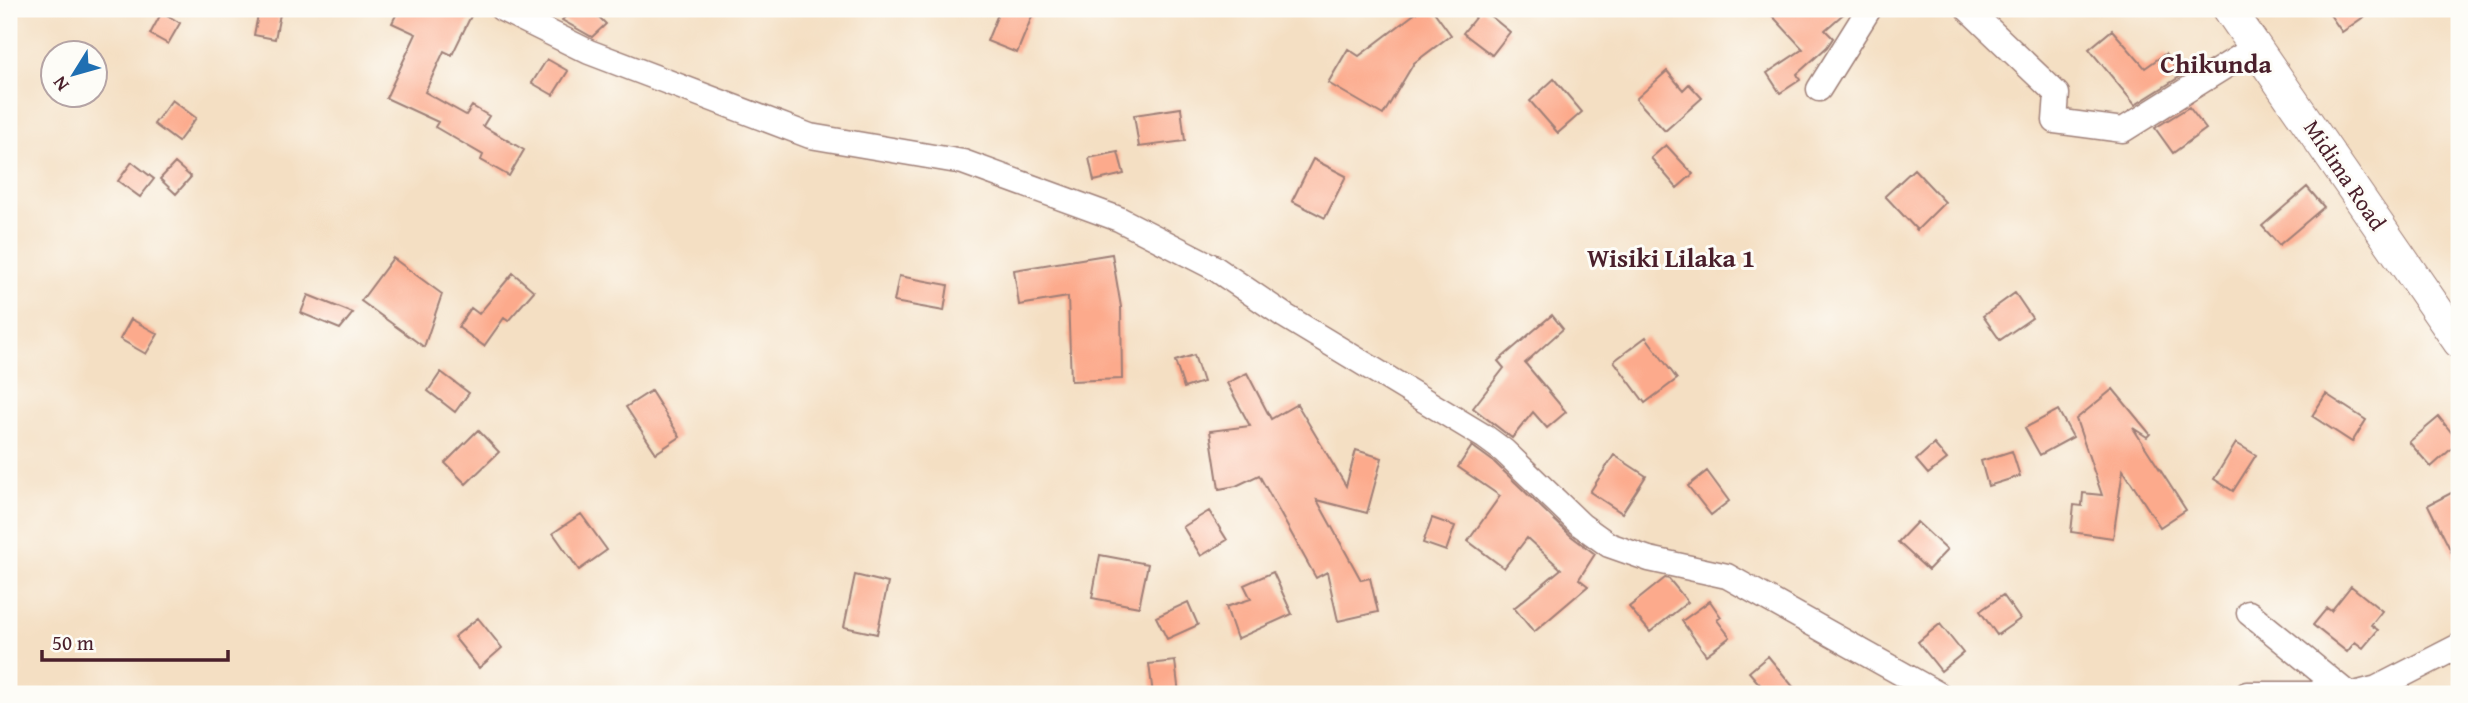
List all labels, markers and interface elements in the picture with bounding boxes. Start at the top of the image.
north arrow [38,38,108,108]
district label: Chikunda [2160,44,2272,83]
text: N [45,70,75,98]
street label: Midima Road [2296,113,2395,237]
district label: Wisiki Lilaka 1 [1587,238,1755,277]
scale bar [42,619,228,663]
text: 50 m [52,627,94,658]

